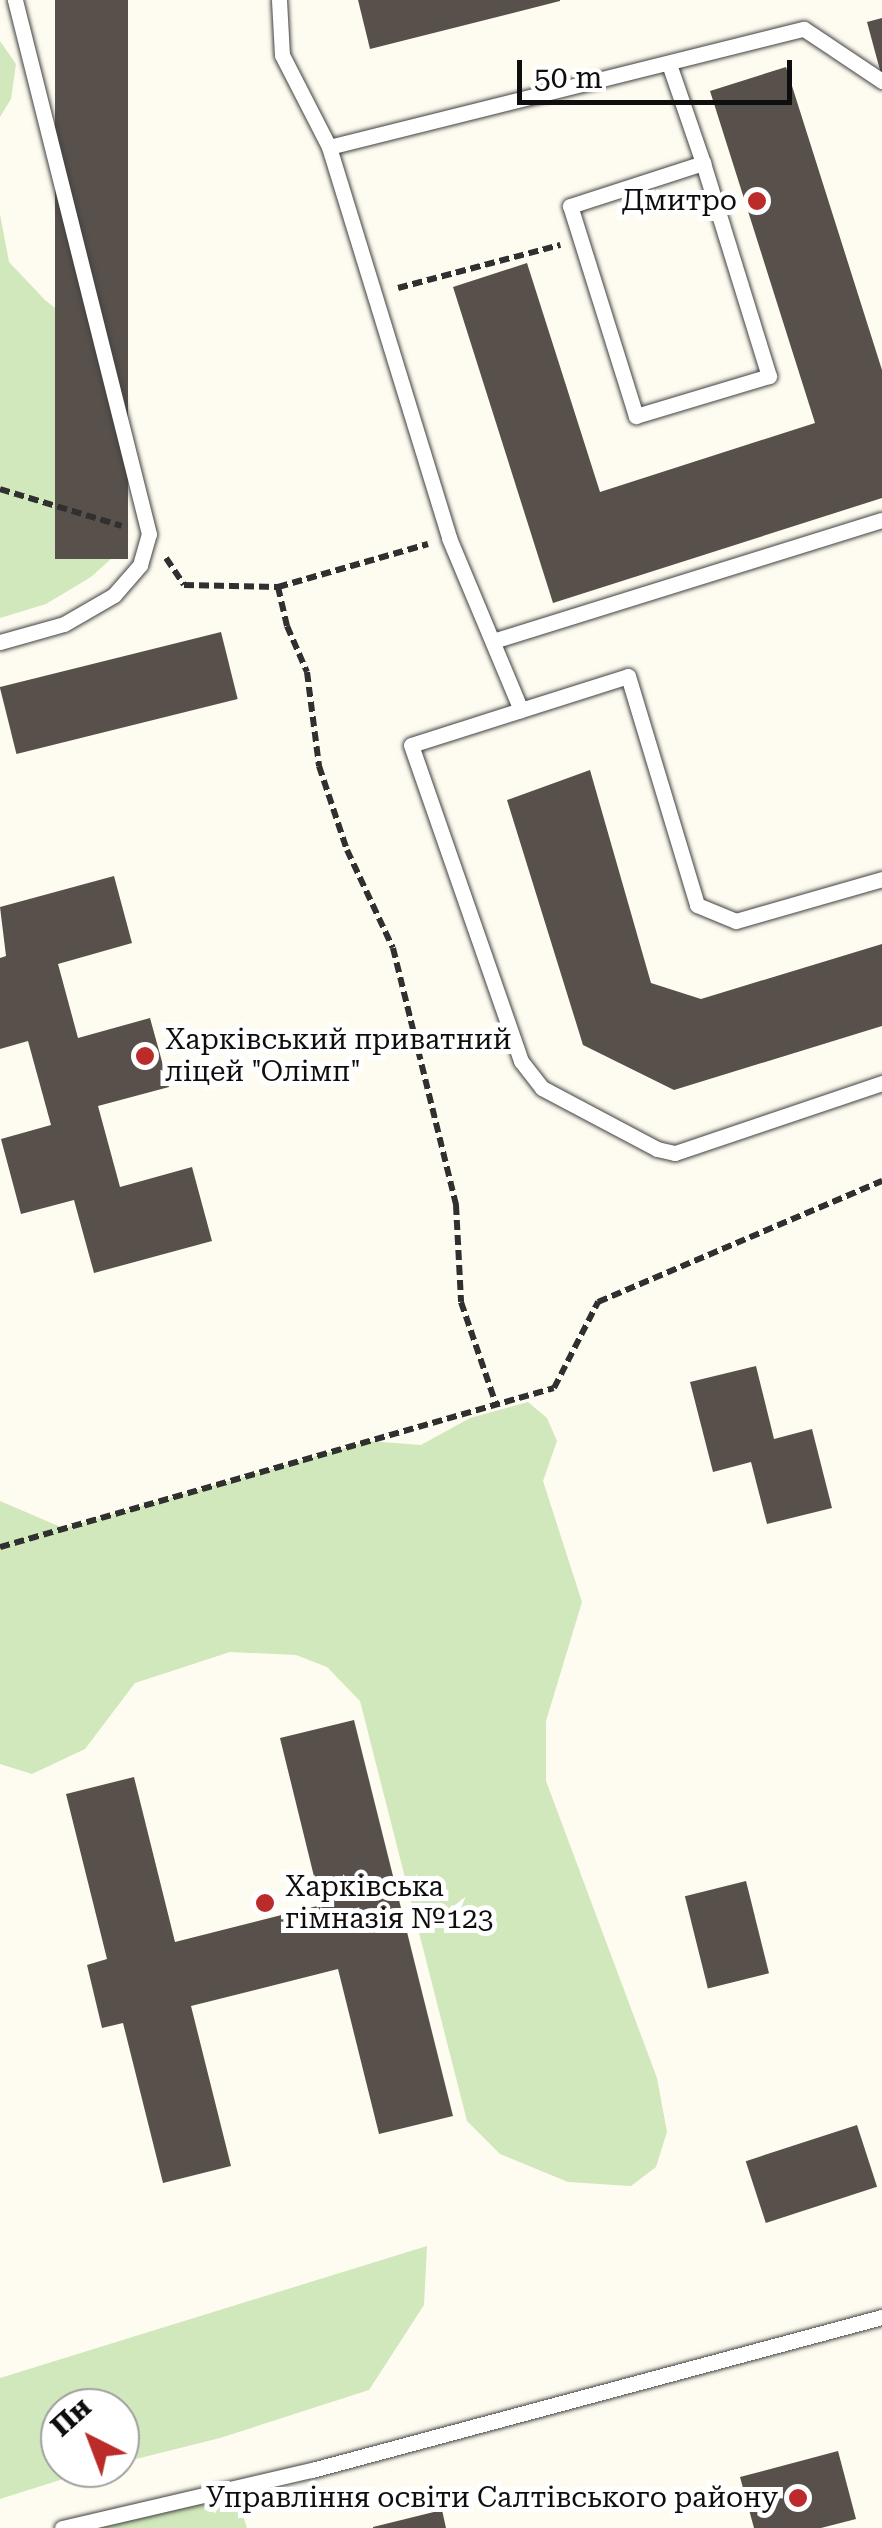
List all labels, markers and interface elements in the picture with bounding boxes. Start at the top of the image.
scale bar [522,40,797,102]
text: 50 m [534,60,603,95]
place label: Дмитро [622,184,737,218]
marker: Дмитро [746,190,768,212]
place label: Харківський приватний ліцей "Олімп" [165,1023,511,1089]
marker: Харківський приватний ліцей "Олімп" [134,1045,156,1067]
place label: Харківська гімназія №123 [285,1870,493,1936]
marker: Харківська гімназія №123 [254,1892,276,1914]
north arrow [40,2388,140,2488]
text: Пн [44,2391,98,2443]
place label: Управління освіти Салтівського району [206,2481,778,2515]
marker: Управління освіти Салтівського району [787,2487,809,2509]

